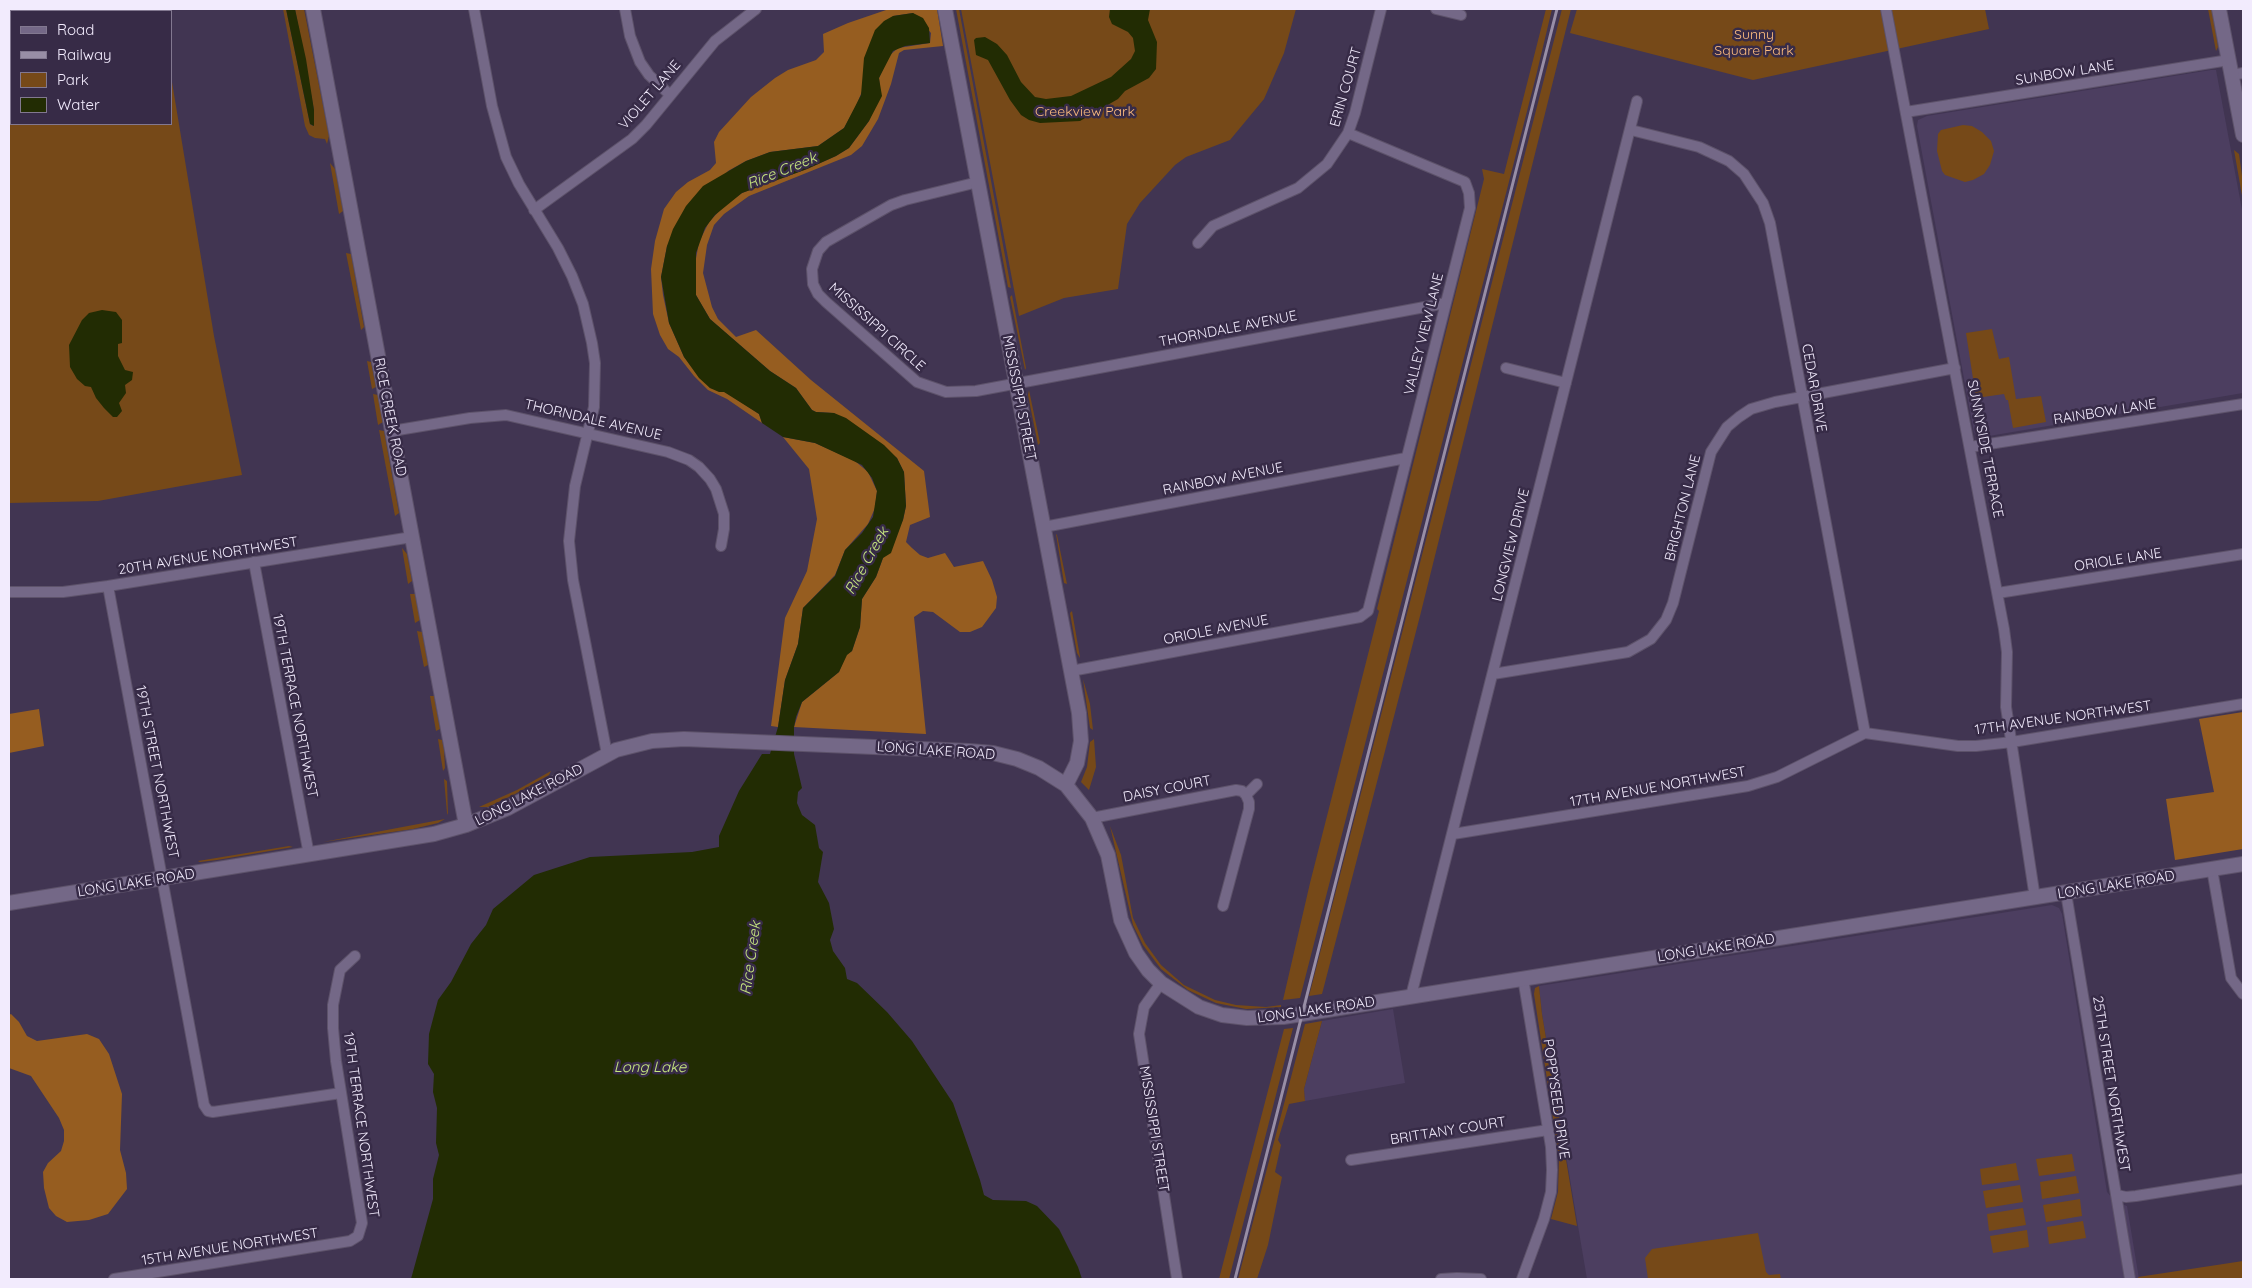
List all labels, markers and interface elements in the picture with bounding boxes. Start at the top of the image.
legend [10,10,172,125]
text: Road [57,20,94,39]
park label: Sunny Square Park [1714,27,1794,59]
text: Railway [57,45,112,64]
street label: ERIN COURT [1327,45,1365,129]
street label: VIOLET LANE [615,57,685,133]
street label: SUNBOW LANE [2014,57,2116,89]
text: Park [57,70,89,89]
text: Water [57,95,100,114]
park label: Creekview Park [1035,104,1135,120]
water label: Rice Creek [744,149,820,193]
street label: VALLEY VIEW LANE [1401,271,1447,397]
street label: MISSISSIPPI CIRCLE [825,279,929,375]
street label: THORNDALE AVENUE [1158,307,1298,351]
street label: MISSISSIPPI STREET [999,334,1039,462]
street label: CEDAR DRIVE [1798,342,1830,434]
street label: RICE CREEK ROAD [370,356,410,478]
street label: SUNNYSIDE TERRACE [1963,379,2007,519]
street label: THORNDALE AVENUE [523,396,663,444]
street label: RAINBOW LANE [2052,396,2158,428]
street label: BRIGHTON LANE [1662,453,1704,563]
street label: RAINBOW AVENUE [1161,459,1285,499]
street label: LONGVIEW DRIVE [1489,487,1533,603]
water label: Rice Creek [841,524,893,598]
street label: 20TH AVENUE NORTHWEST [117,534,299,578]
street label: ORIOLE LANE [2073,545,2163,575]
street label: ORIOLE AVENUE [1162,612,1270,648]
street label: 19TH TERRACE NORTHWEST [269,613,321,799]
street label: 19TH STREET NORTHWEST [132,684,182,860]
street label: 17TH AVENUE NORTHWEST [1974,697,2152,739]
street label: LONG LAKE ROAD [876,738,996,764]
street label: LONG LAKE ROAD [472,761,586,829]
street label: 17TH AVENUE NORTHWEST [1569,763,1747,811]
street label: DAISY COURT [1122,772,1212,806]
street label: LONG LAKE ROAD [76,865,196,901]
street label: LONG LAKE ROAD [2056,867,2176,903]
water label: Rice Creek [737,920,765,996]
street label: LONG LAKE ROAD [1656,930,1776,966]
street label: LONG LAKE ROAD [1256,993,1376,1027]
street label: 25TH STREET NORTHWEST [2089,995,2133,1173]
street label: 19TH TERRACE NORTHWEST [340,1031,382,1219]
street label: POPPYSEED DRIVE [1539,1038,1573,1160]
water label: Long Lake [614,1058,686,1076]
street label: MISSISSIPPI STREET [1136,1065,1172,1193]
street label: BRITTANY COURT [1389,1114,1507,1148]
street label: 15TH AVENUE NORTHWEST [141,1225,319,1269]

